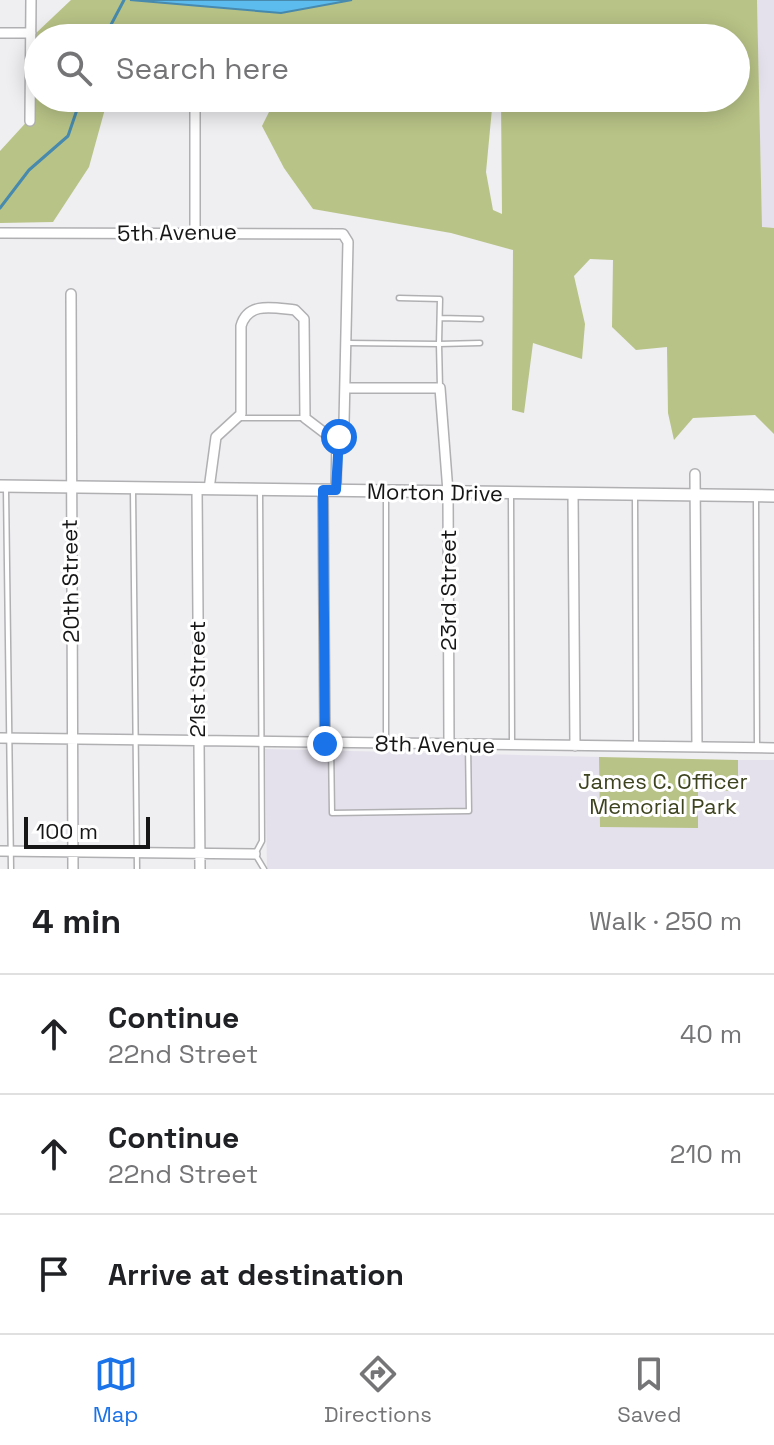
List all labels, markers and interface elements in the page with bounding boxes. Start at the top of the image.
search box [24,24,750,112]
icon: search [52,46,96,90]
text: Search here [116,49,289,88]
street label: 5th Avenue [117,217,237,247]
route start [321,419,357,455]
street label: Morton Drive [367,477,503,507]
street label: 20th Street [55,519,85,643]
street label: 23rd Street [434,529,462,651]
street label: 21st Street [183,621,211,737]
route end [307,726,343,762]
street label: 8th Avenue [375,729,495,759]
park label: James C. Officer Memorial Park [578,767,748,820]
scale bar [24,813,150,849]
text: 100 m [36,817,98,845]
text: 4 min [32,900,121,943]
text: Walk · 250 m [589,904,742,938]
text: Continue [108,998,239,1037]
icon: ahead [32,1012,76,1056]
text: 40 m [680,1017,742,1051]
text: 22nd Street [108,1037,258,1071]
text: Continue [108,1118,239,1157]
icon: ahead [32,1132,76,1176]
text: 210 m [670,1137,742,1171]
text: 22nd Street [108,1157,258,1191]
icon: arrive [32,1252,76,1296]
text: Arrive at destination [108,1255,404,1294]
tab: Map [93,1352,139,1428]
tab: Directions [324,1352,432,1428]
tab: Saved [617,1352,681,1428]

